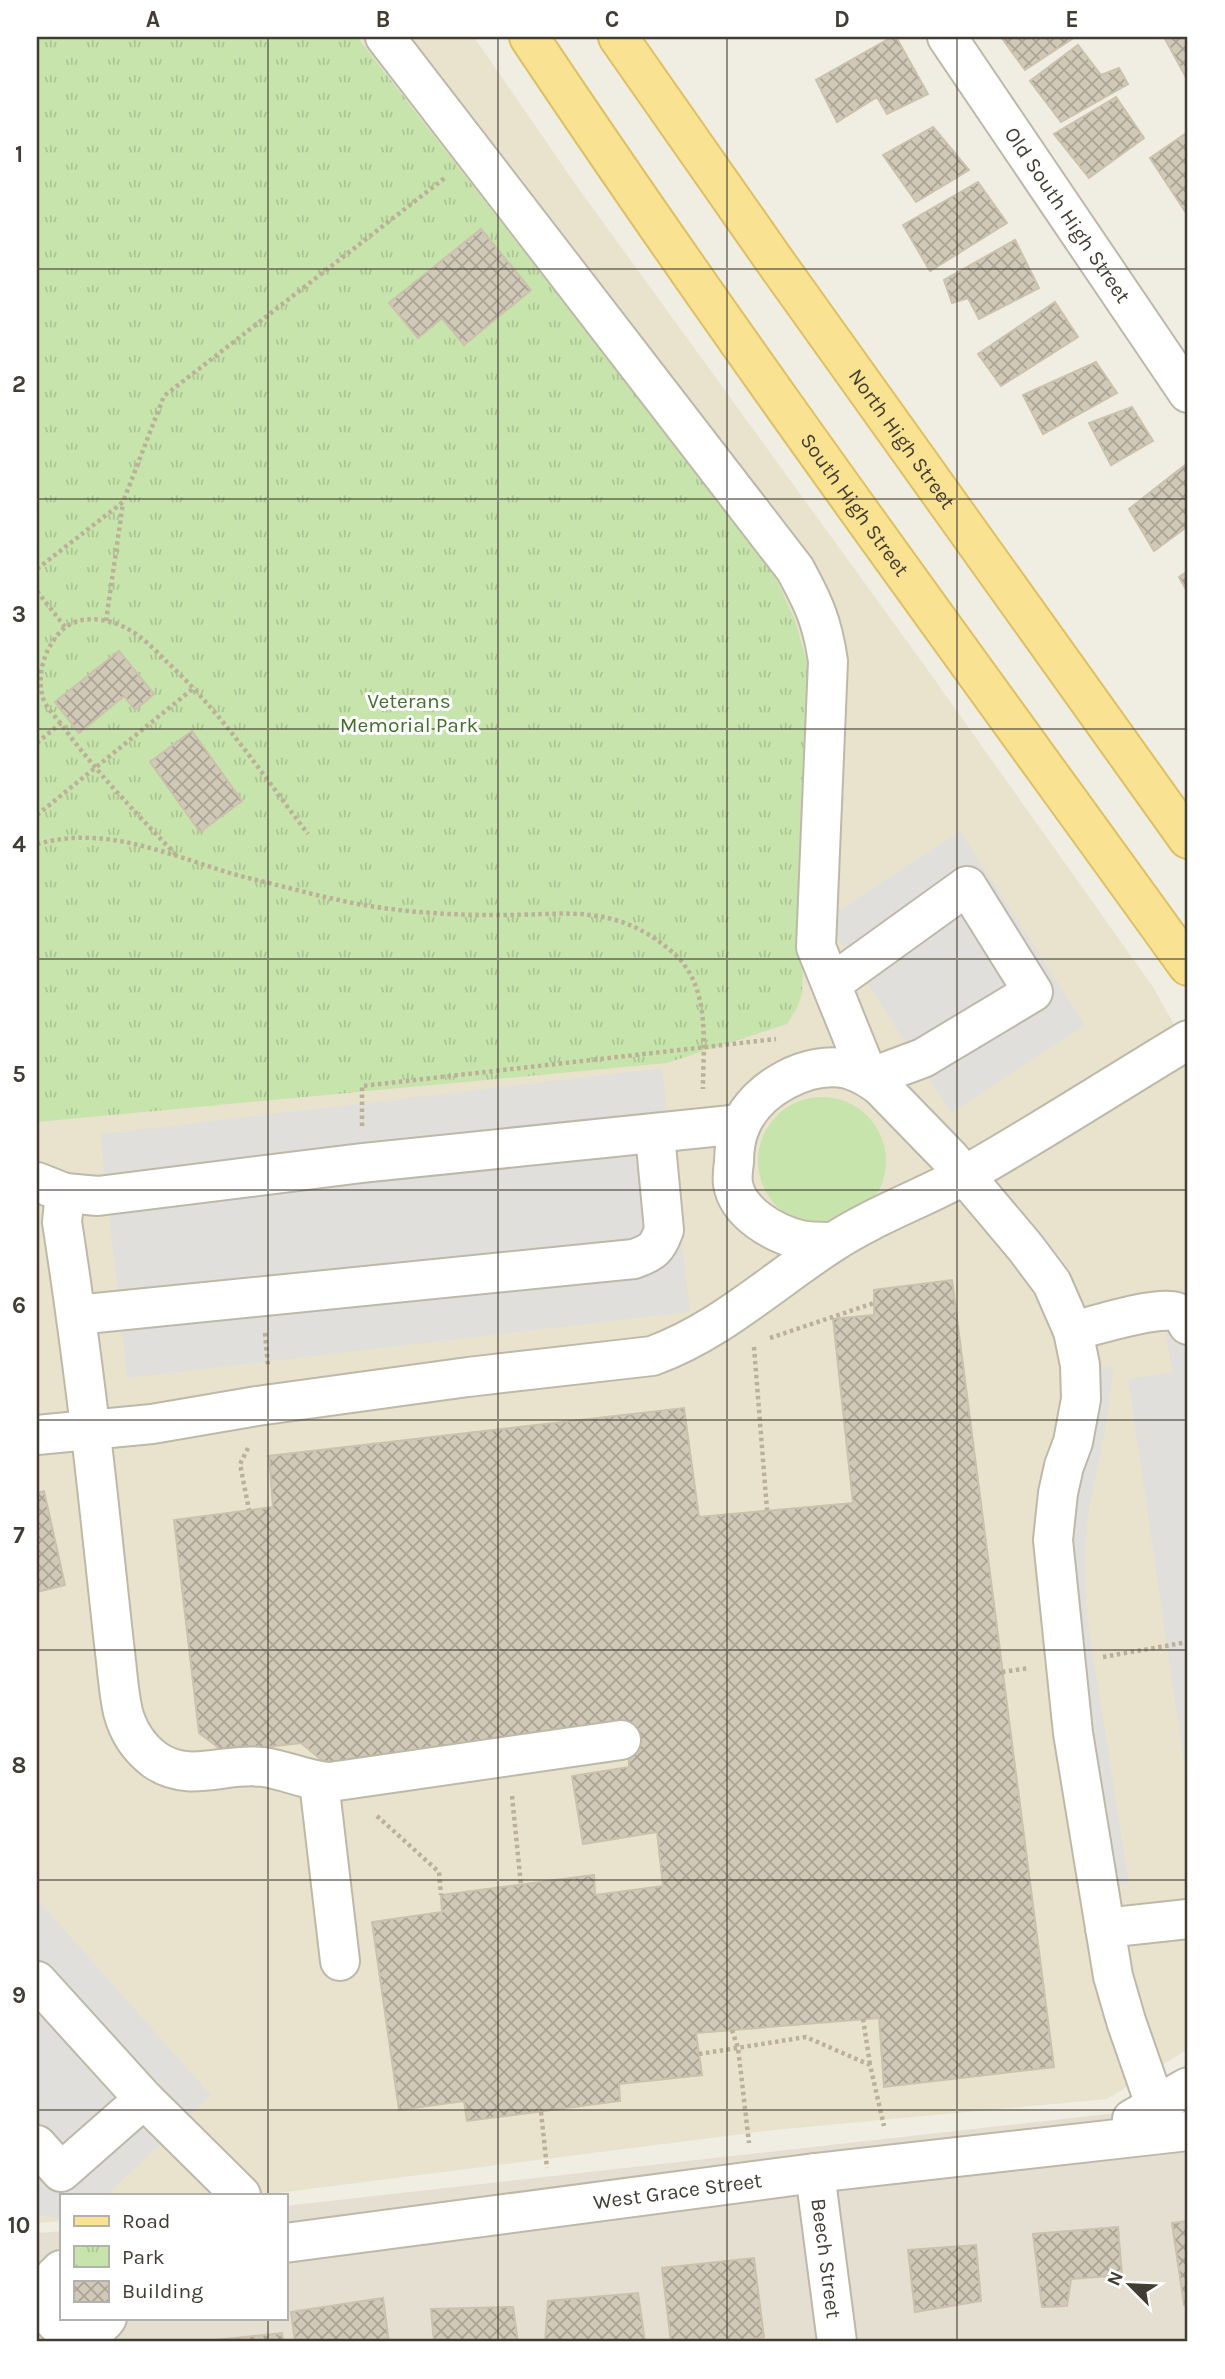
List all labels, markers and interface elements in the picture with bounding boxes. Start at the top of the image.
text: A [146,6,160,33]
text: B [376,6,390,33]
text: C [605,6,619,33]
text: D [834,6,850,33]
text: E [1065,6,1079,33]
street label: Old South High Street [1000,123,1136,308]
text: 1 [15,141,23,168]
street label: North High Street [844,364,960,514]
text: 2 [12,371,26,398]
street label: South High Street [795,429,914,581]
text: 3 [12,601,26,628]
park label: Veterans Memorial Park [340,689,478,737]
text: 4 [12,831,26,858]
text: 5 [12,1061,26,1088]
text: 6 [12,1292,26,1319]
text: 7 [13,1522,25,1549]
text: 8 [12,1752,26,1779]
text: 9 [12,1982,26,2009]
street label: West Grace Street [592,2168,763,2214]
legend [60,2194,287,2320]
street label: Beech Street [806,2197,846,2320]
text: Road [122,2209,170,2233]
text: 10 [8,2212,30,2239]
text: Park [122,2245,165,2269]
north arrow [1096,2250,1166,2320]
text: N [1103,2268,1128,2289]
text: Building [122,2279,203,2303]

